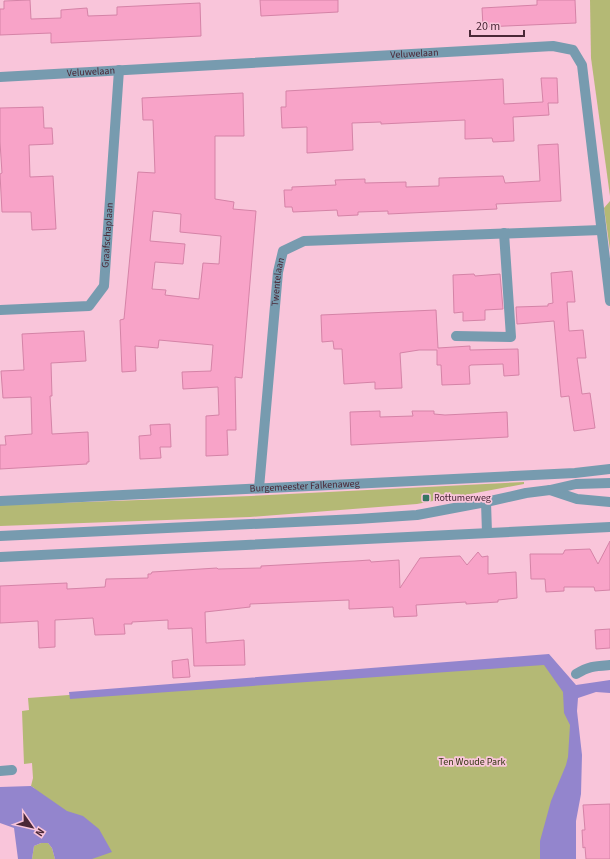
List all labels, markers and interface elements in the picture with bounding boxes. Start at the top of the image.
scale bar [470,12,524,38]
text: 20 m [476,18,500,35]
street label: Veluwelaan [390,45,439,62]
street label: Veluwelaan [66,64,115,80]
street label: Graafschaplaan [98,202,117,268]
street label: Twentelaan [268,256,288,307]
street label: Burgemeester Falkenaweg [249,476,360,496]
place label: Rottumerweg [434,491,491,505]
marker: Rottumerweg [421,493,431,503]
park label: Ten Woude Park [438,755,506,769]
north arrow [12,807,52,847]
text: N [32,825,48,840]

